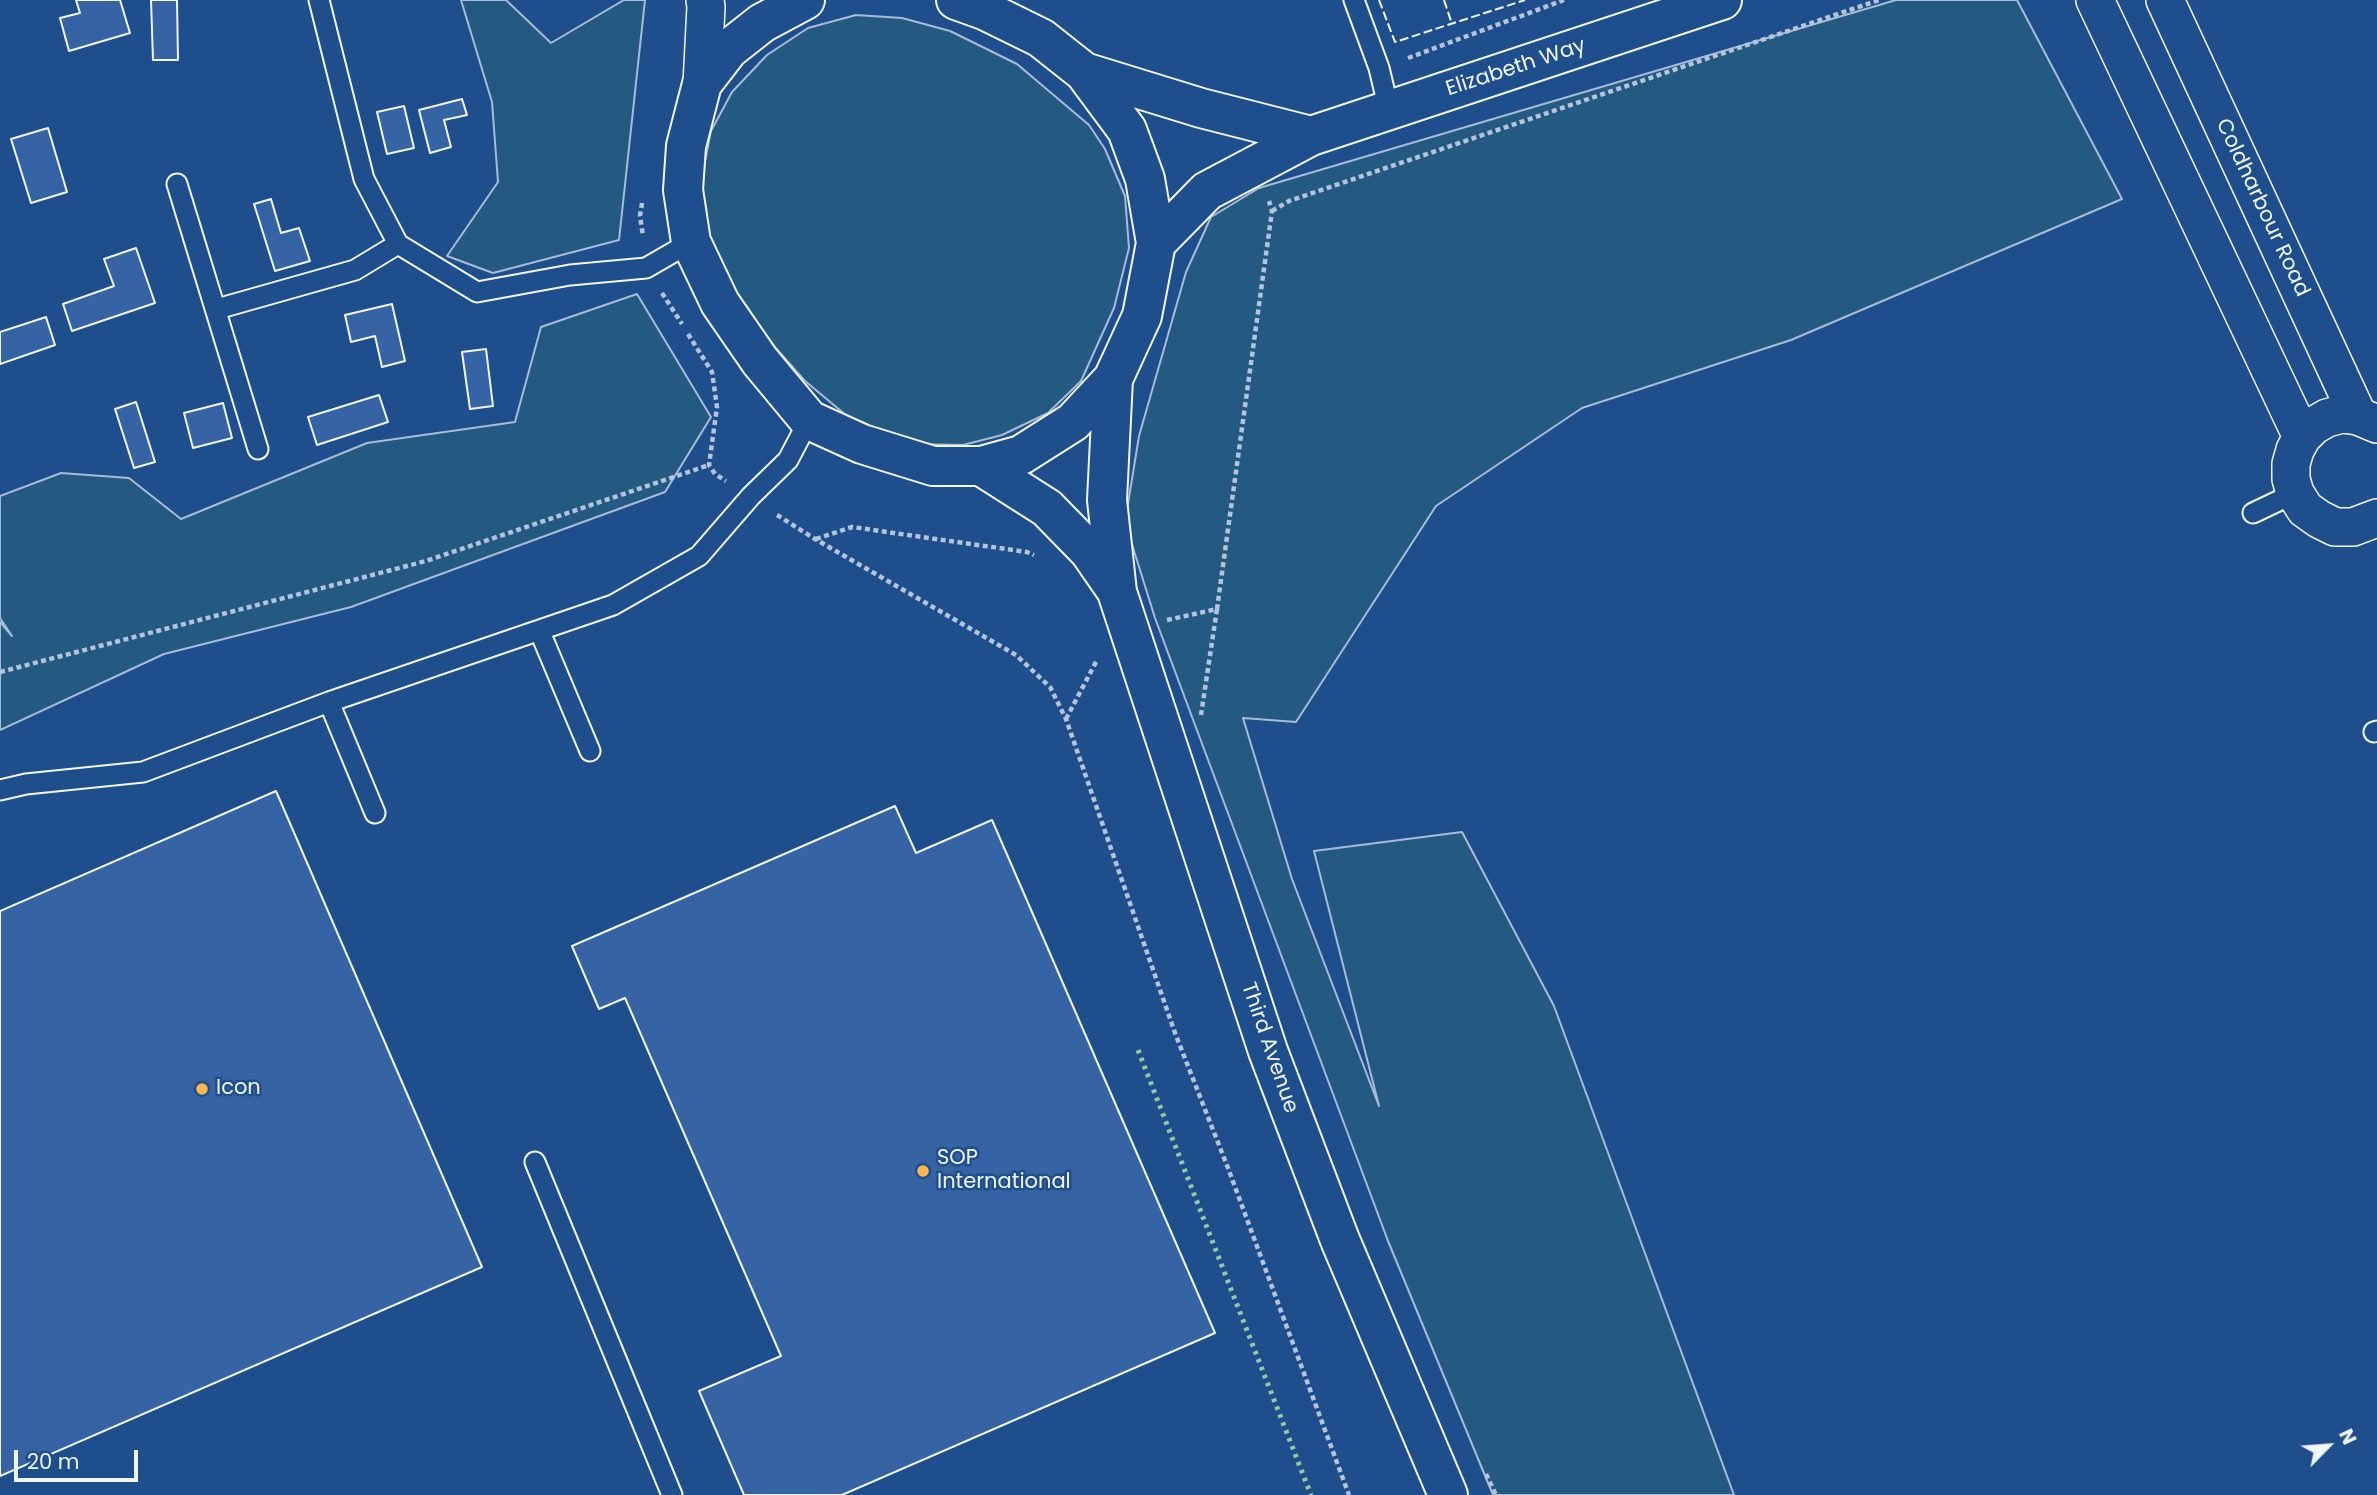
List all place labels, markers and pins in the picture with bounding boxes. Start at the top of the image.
place label: Icon [216,1076,261,1102]
marker: Icon [194,1081,210,1097]
place label: SOP International [937,1146,1071,1196]
marker: SOP International [915,1163,931,1179]

